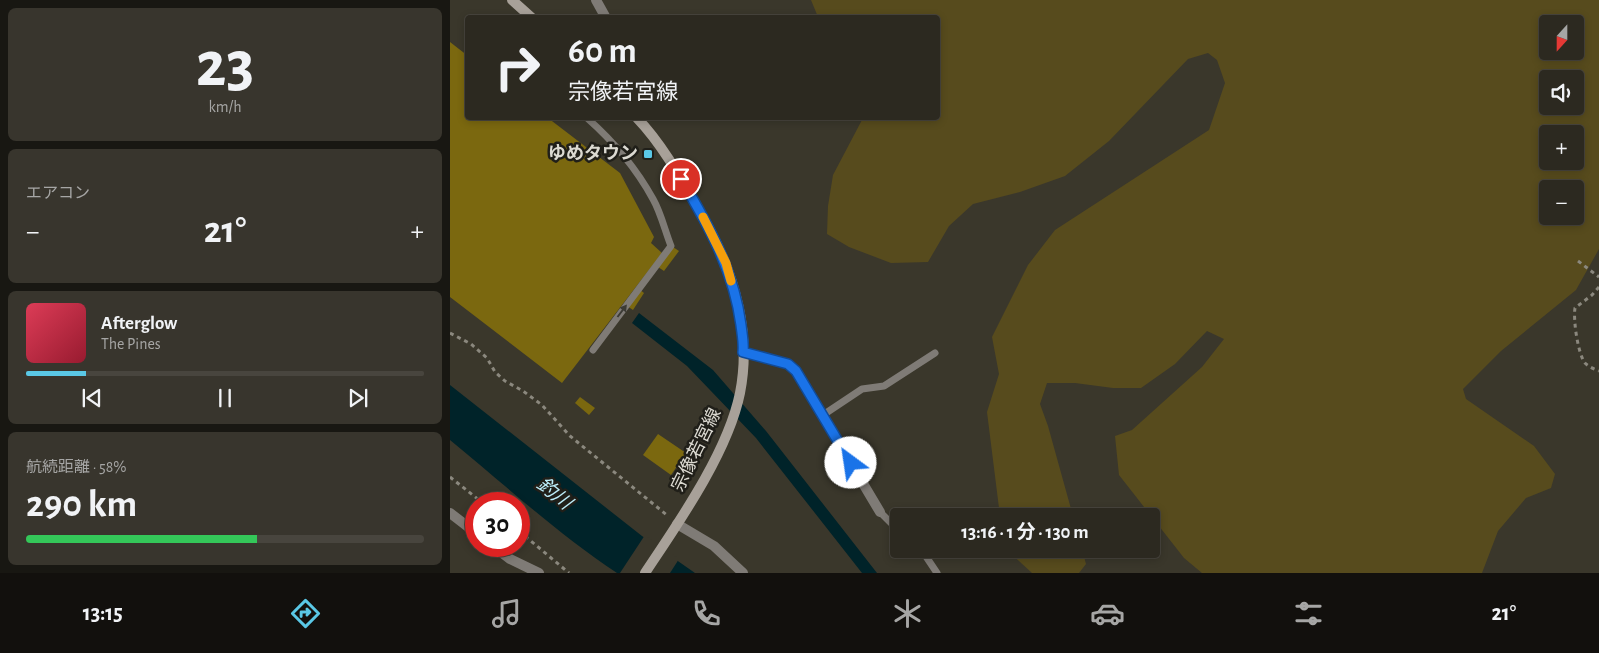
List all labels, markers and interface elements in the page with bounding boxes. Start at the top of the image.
north arrow [1539,15,1584,60]
map controls [1539,15,1584,225]
text: 23 [196,33,254,98]
text: 60 m [568,34,637,69]
icon: right [485,35,550,100]
button: sound [1539,70,1584,115]
text: 宗像若宮線 [568,81,678,103]
text: km/h [208,99,242,115]
button: + [1539,125,1584,170]
place label: ゆめタウン [548,143,638,163]
marker: ゆめタウン [642,148,654,160]
pin [660,158,702,200]
icon: arrive [667,165,695,193]
button: − [1539,180,1584,225]
text: エアコン [26,185,90,201]
text: 21° [204,212,246,250]
text: − [26,218,39,246]
text: + [411,218,424,246]
one-way arrow [617,304,627,318]
text: Afterglow [101,314,177,333]
text: The Pines [101,336,161,352]
icon: previous [78,384,106,412]
icon: pause [211,384,239,412]
icon: next [344,384,372,412]
street label: 宗像若宮線 [667,405,725,494]
position arrow [824,436,876,488]
text: 航続距離 · 58% [26,459,126,475]
water label: 釣川 [533,474,577,515]
text: 290 km [26,486,137,524]
speed limit sign: 30 [465,492,530,557]
text: 13:16 · 1 分 · 130 m [961,523,1089,542]
icon: directions [288,596,323,631]
icon: music [489,596,524,631]
icon: phone [689,596,724,631]
icon: climate [890,596,925,631]
icon: car [1090,596,1125,631]
icon: filters [1291,596,1326,631]
text: 13:15 [83,602,123,624]
text: 21° [1491,602,1516,624]

